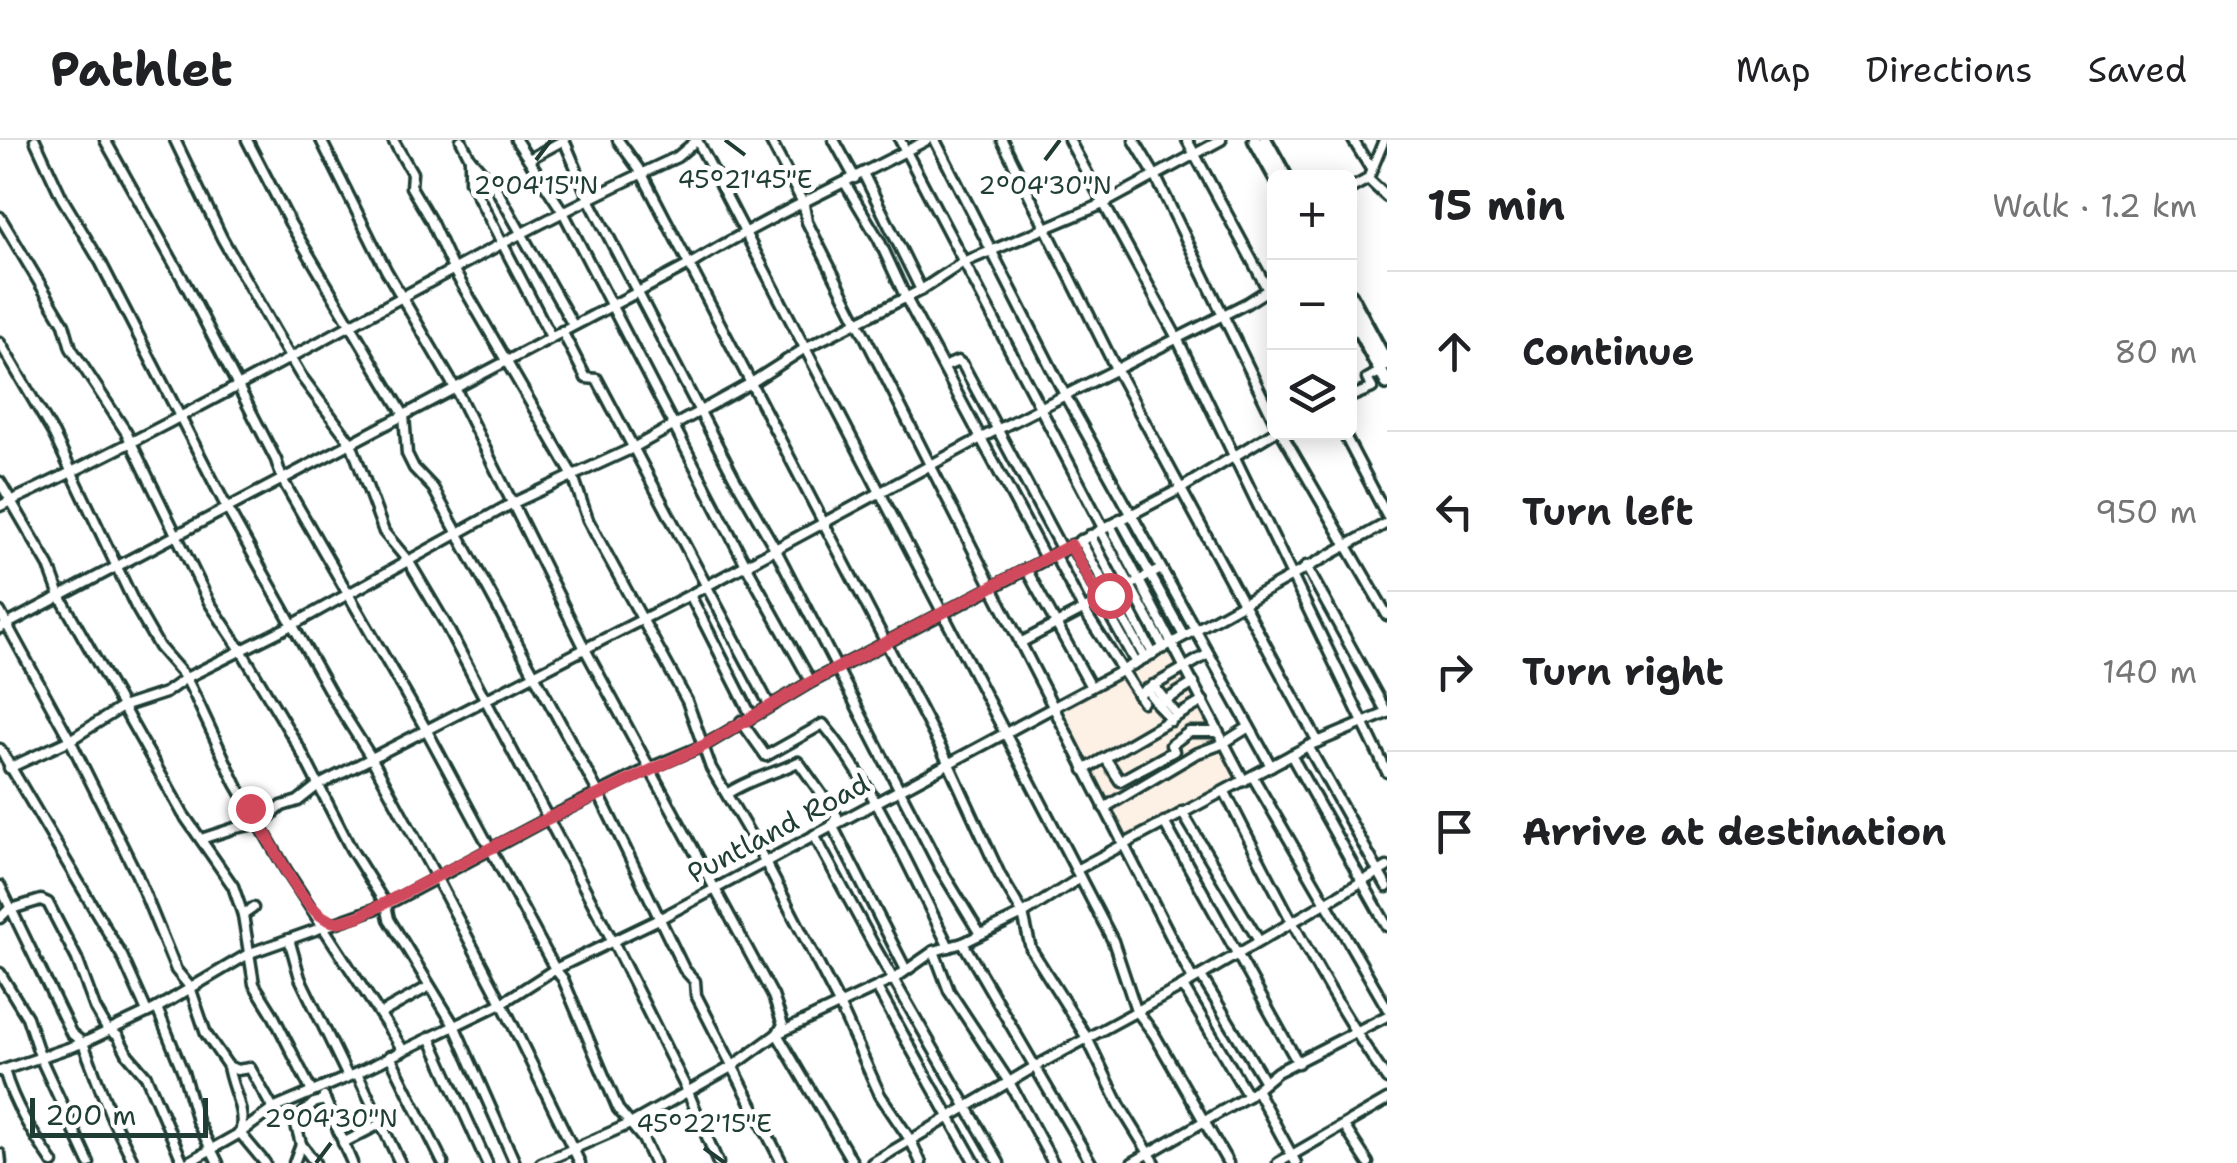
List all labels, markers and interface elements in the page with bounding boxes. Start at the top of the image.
text: Pathlet [50,37,233,101]
text: Map [1736,46,1811,93]
text: Directions [1866,46,2033,93]
text: Saved [2088,46,2187,93]
text: 45°21'45"E [678,162,812,196]
text: 2°04'15"N [474,168,598,202]
text: 2°04'30"N [978,168,1112,202]
map controls [1267,170,1357,440]
button: + [1267,170,1357,260]
text: 15 min [1427,177,1565,233]
text: Walk · 1.2 km [1992,184,2197,227]
button: − [1267,260,1357,350]
icon: ahead [1427,324,1482,379]
text: Continue [1522,326,1694,377]
text: 80 m [2114,330,2197,373]
button: layers [1267,350,1357,440]
icon: left [1427,484,1482,539]
text: Turn left [1522,486,1694,537]
text: 950 m [2095,490,2197,533]
route start [1087,573,1133,619]
icon: right [1427,644,1482,699]
text: Turn right [1522,646,1724,697]
text: 140 m [2102,650,2197,693]
street label: Puntland Road [680,764,876,892]
route end [228,786,274,832]
icon: arrive [1427,804,1482,859]
text: Arrive at destination [1522,806,1946,857]
scale bar [30,1093,208,1138]
text: 200 m [45,1096,136,1134]
text: 2°04'30"N [264,1101,398,1135]
text: 45°22'15"E [636,1106,772,1140]

